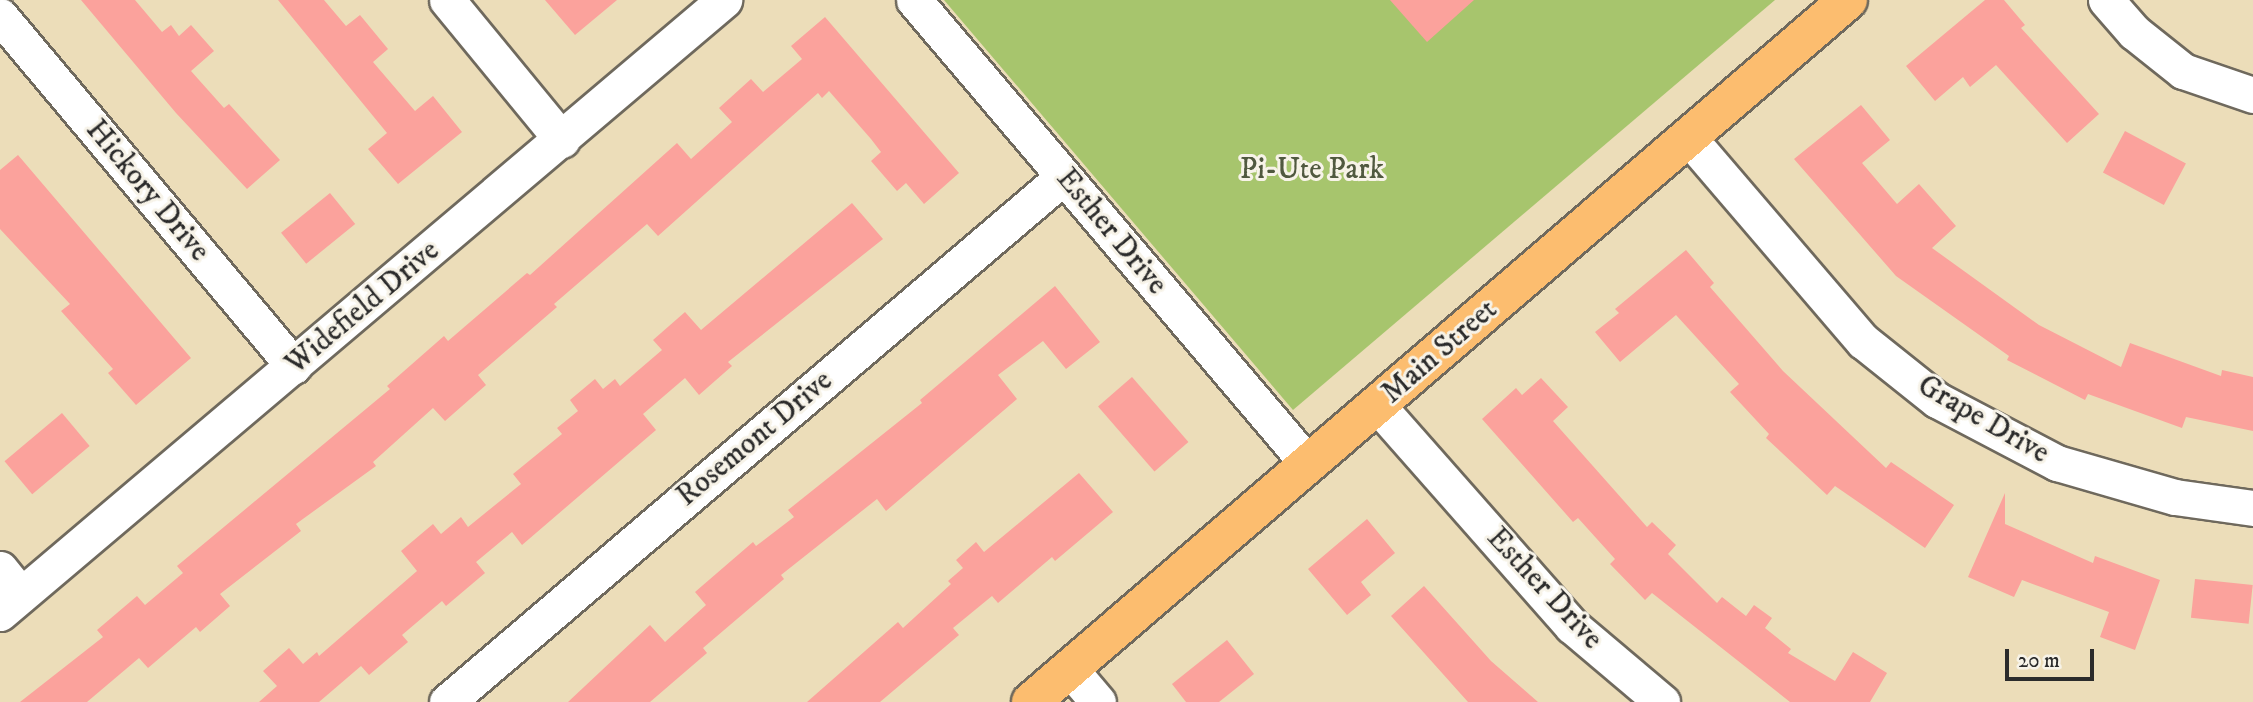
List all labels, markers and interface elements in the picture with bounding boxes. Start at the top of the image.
street label: Hickory Drive [77,113,217,269]
park label: Pi-Ute Park [1240,152,1384,188]
street label: Esther Drive [1048,162,1174,302]
street label: Widefield Drive [279,233,447,383]
street label: Main Street [1375,292,1505,412]
street label: Rosemont Drive [670,363,840,515]
street label: Grape Drive [1911,368,2055,472]
street label: Esther Drive [1479,521,1609,657]
scale bar [2008,636,2097,680]
text: 20 m [2018,648,2060,674]

